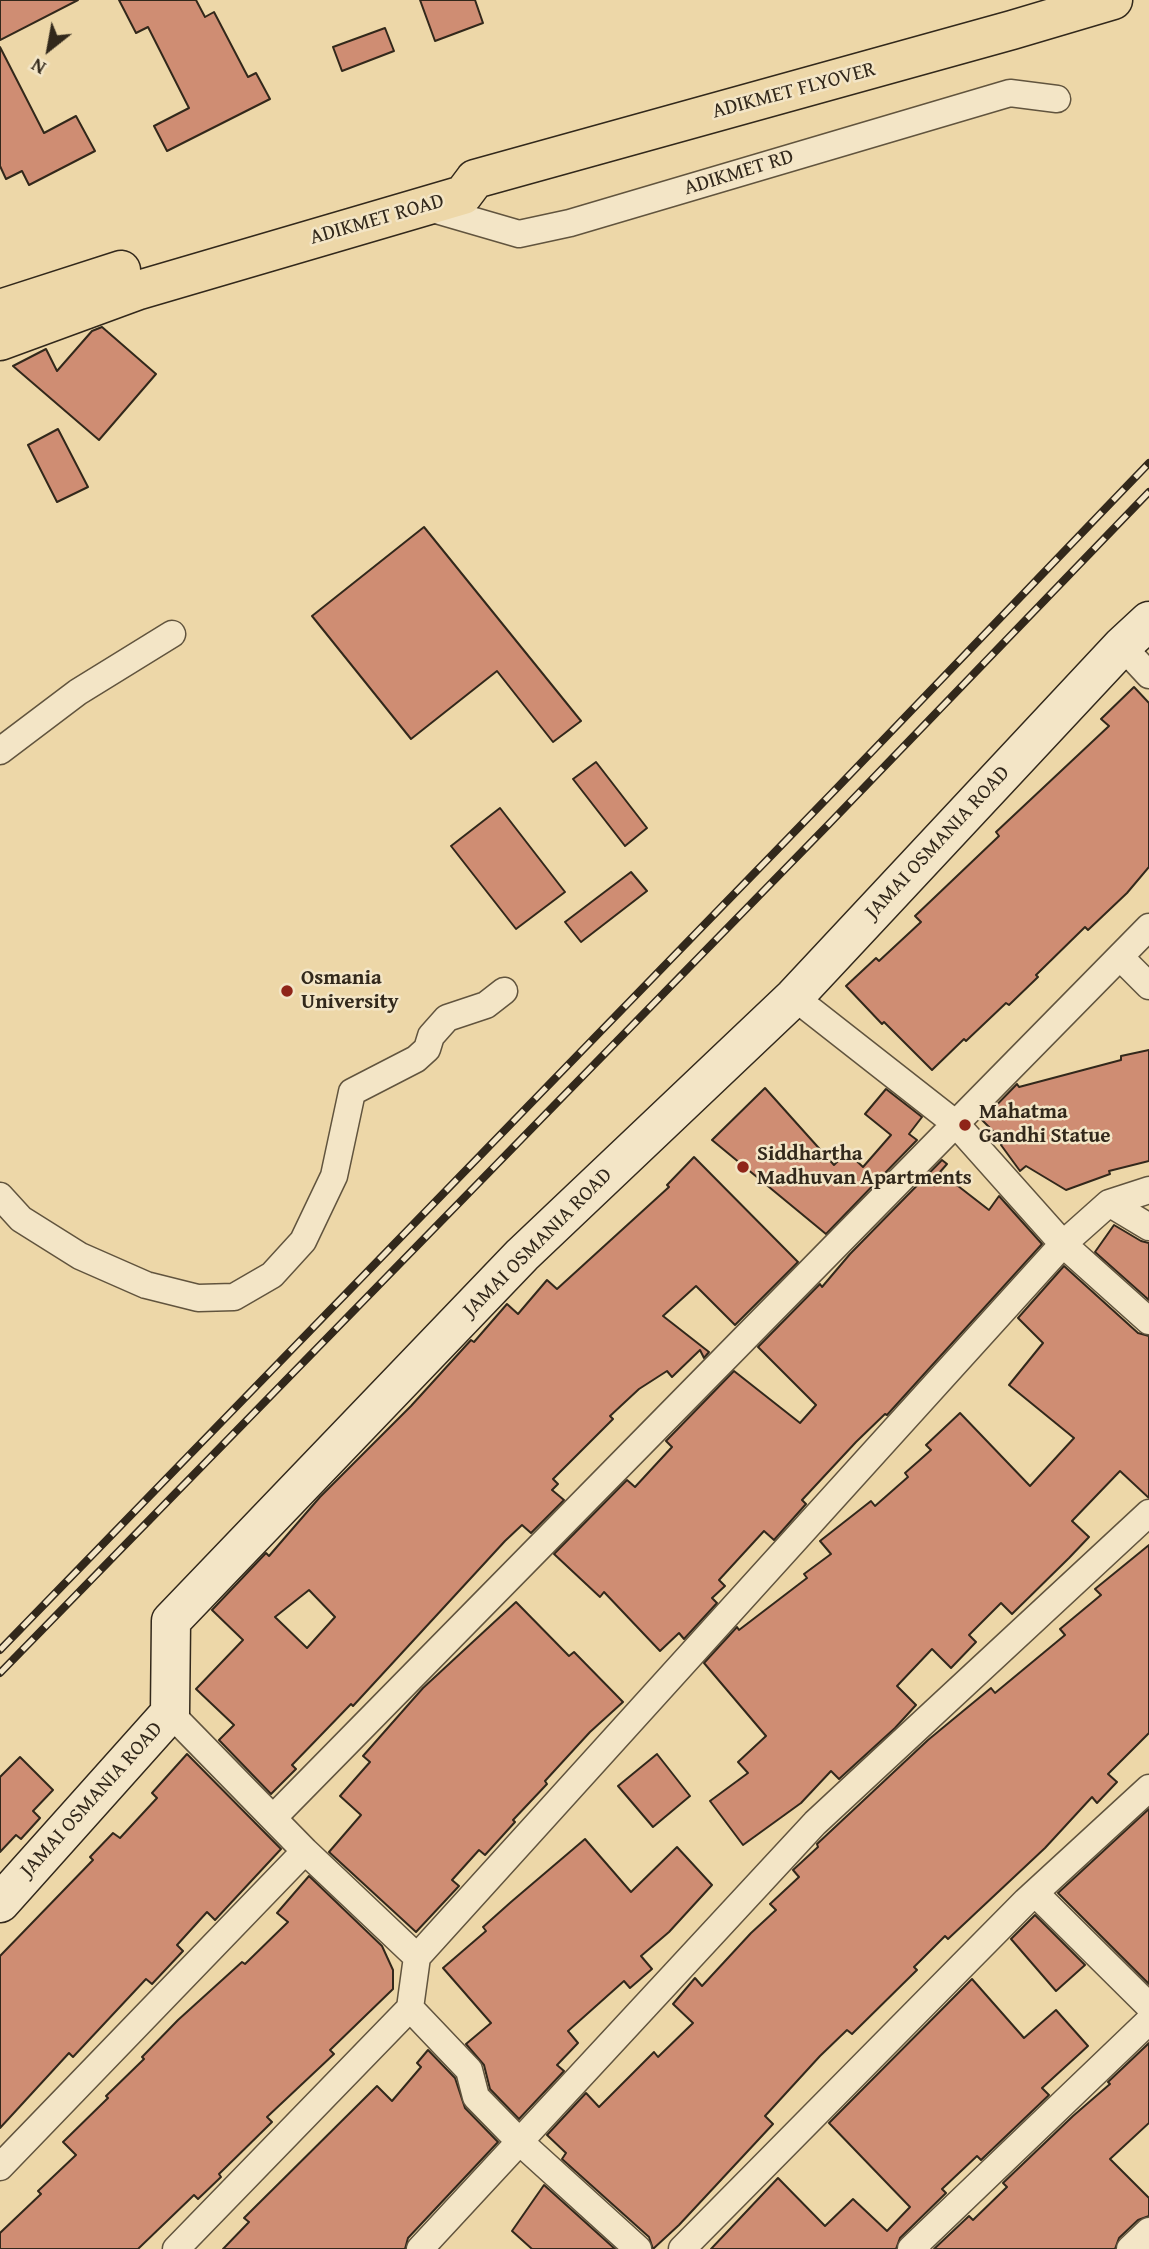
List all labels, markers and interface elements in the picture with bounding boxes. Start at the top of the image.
north arrow [14,14,84,84]
text: N [26,52,51,82]
street label: ADIKMET FLYOVER [710,57,878,125]
street label: ADIKMET RD [681,144,797,202]
street label: ADIKMET ROAD [307,189,447,251]
street label: JAMAI OSMANIA ROAD [860,761,1016,925]
place label: Osmania University [301,966,399,1016]
marker: Osmania University [279,983,295,999]
place label: Mahatma Gandhi Statue [979,1100,1111,1150]
marker: Mahatma Gandhi Statue [957,1117,973,1133]
place label: Siddhartha Madhuvan Apartments [757,1142,972,1192]
marker: Siddhartha Madhuvan Apartments [735,1159,751,1175]
street label: JAMAI OSMANIA ROAD [458,1163,618,1323]
street label: JAMAI OSMANIA ROAD [16,1717,168,1883]

